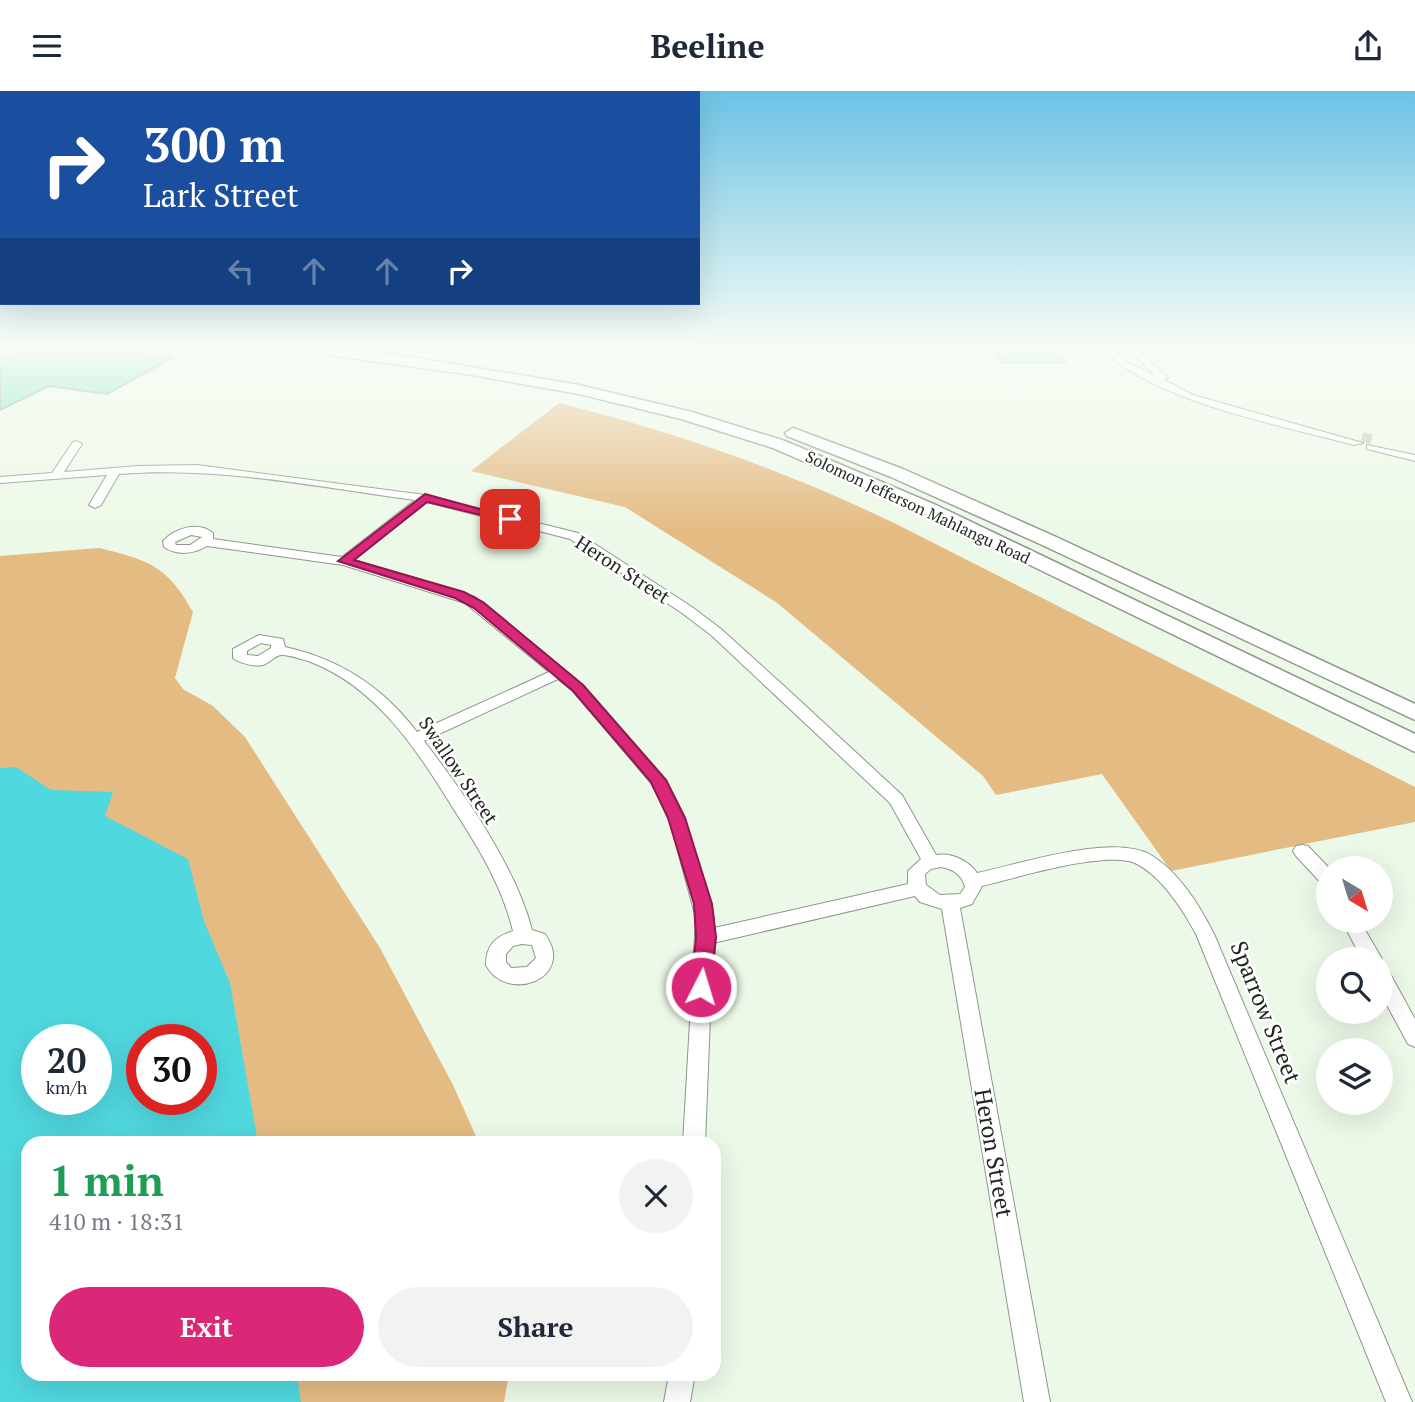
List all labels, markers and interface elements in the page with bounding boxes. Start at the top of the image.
text: Beeline [650,25,765,67]
icon: menu [28,27,66,65]
icon: share [1349,27,1387,65]
text: 300 m [143,111,285,176]
icon: right [28,119,119,210]
text: Lark Street [143,174,299,216]
icon: left [222,252,260,290]
icon: ahead [295,252,333,290]
icon: ahead [368,252,406,290]
icon: right [441,252,479,290]
street label: Solomon Jefferson Mahlangu Road [802,445,1034,569]
pin [480,489,540,549]
icon: arrive [491,500,529,538]
street label: Heron Street [571,529,675,609]
street label: Swallow Street [414,711,504,829]
north arrow [1316,856,1393,933]
map controls [1316,856,1393,1115]
street label: Sparrow Street [1223,936,1309,1088]
button: search [1316,947,1393,1024]
position arrow [664,950,738,1024]
speed limit sign: 30 [126,1024,217,1115]
text: 20 [47,1037,86,1083]
button: layers [1316,1038,1393,1115]
text: km/h [46,1075,87,1099]
street label: Heron Street [967,1086,1021,1220]
text: 1 min [49,1152,164,1208]
button: close [619,1159,693,1233]
text: 410 m · 18:31 [49,1206,184,1237]
button: Exit [49,1287,364,1367]
button: Share [378,1287,693,1367]

